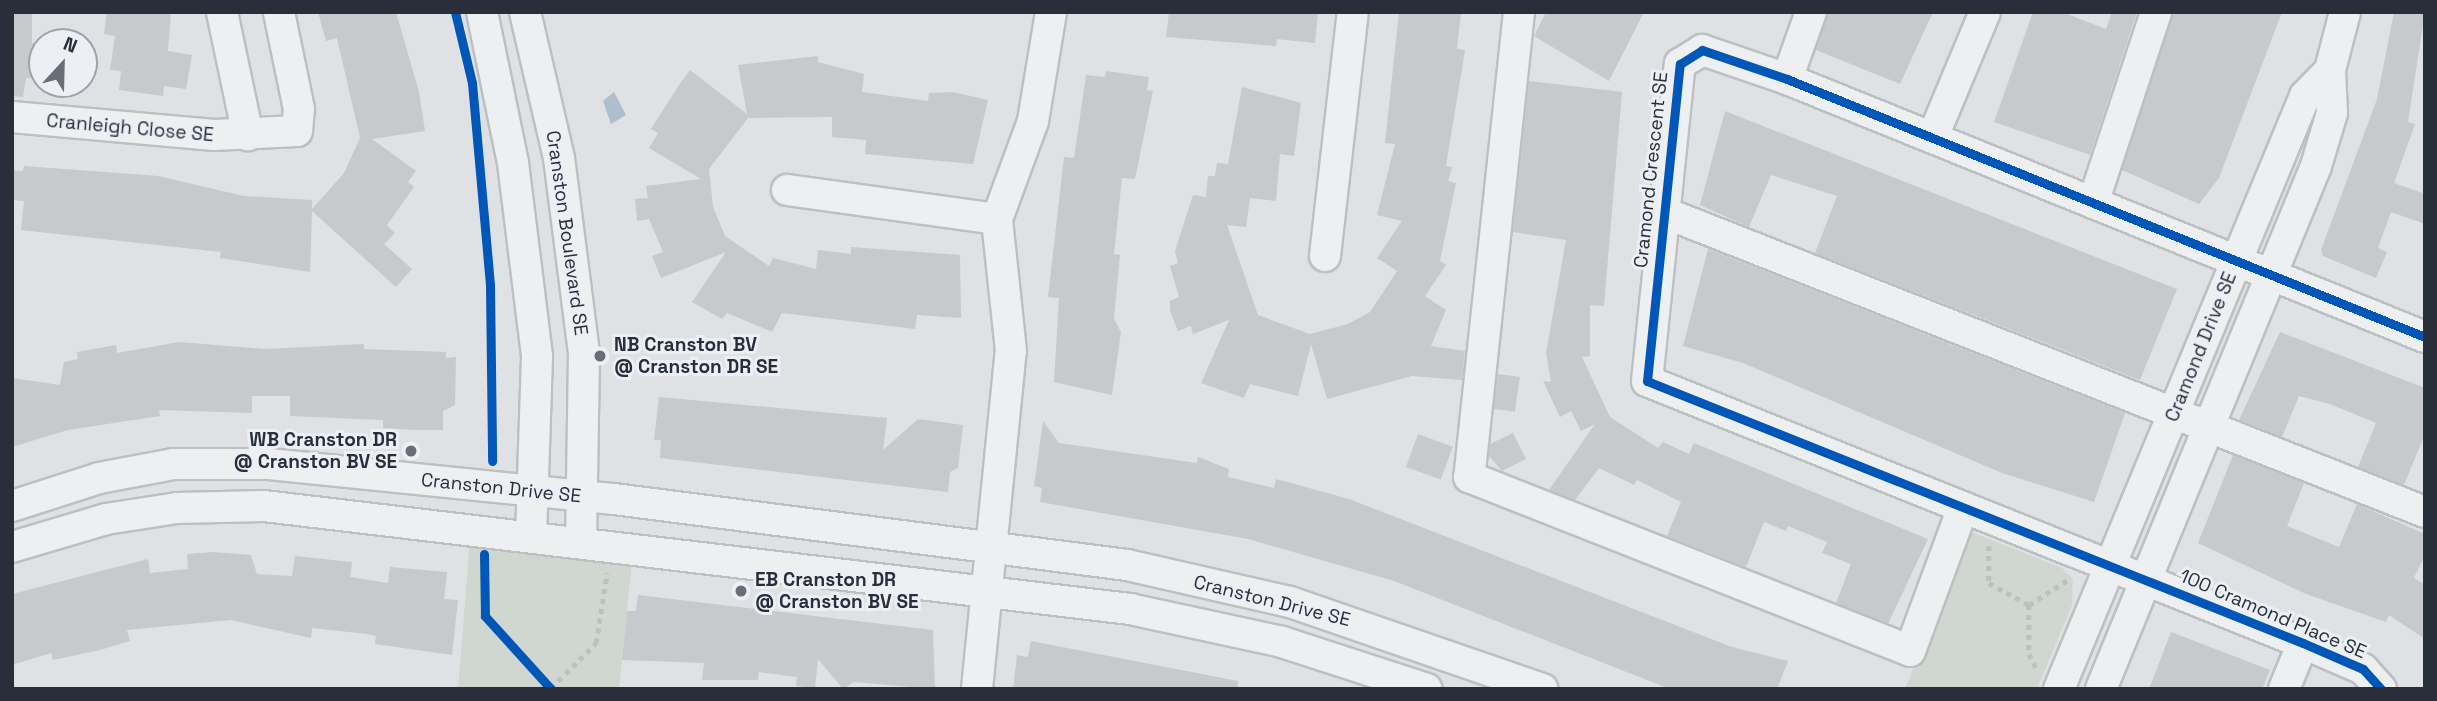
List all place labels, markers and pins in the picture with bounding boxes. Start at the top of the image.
place label: NB Cranston BV @ Cranston DR SE [614,334,778,378]
marker: NB Cranston BV @ Cranston DR SE [592,348,608,364]
place label: WB Cranston DR @ Cranston BV SE [233,429,397,473]
marker: WB Cranston DR @ Cranston BV SE [403,443,419,459]
place label: EB Cranston DR @ Cranston BV SE [755,569,919,613]
marker: EB Cranston DR @ Cranston BV SE [733,583,749,599]

